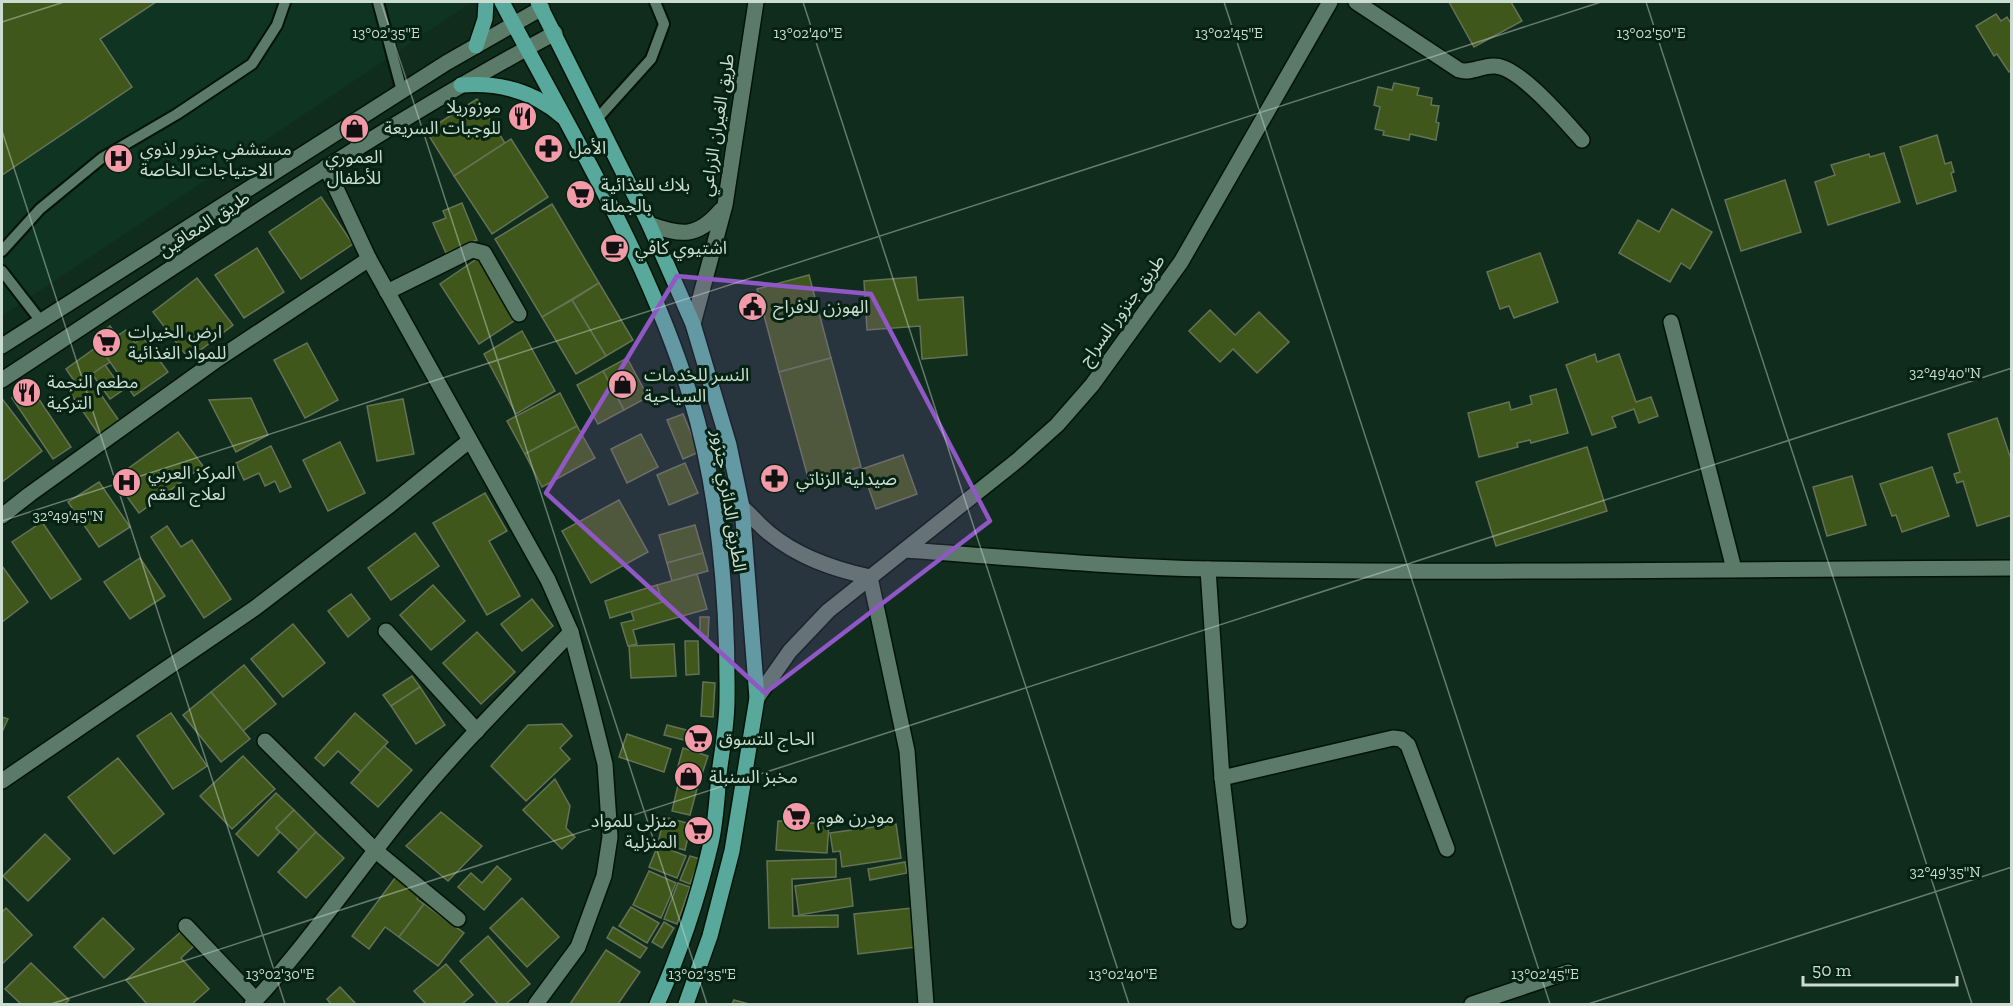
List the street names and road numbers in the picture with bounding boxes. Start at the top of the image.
street label: طريق الغيران الزراعي [695,52,741,198]
street label: طريق المعاقين [154,186,254,262]
street label: طريق جنزور السراج [1074,250,1171,371]
street label: الطريق الدائري جنزور [705,427,751,574]

